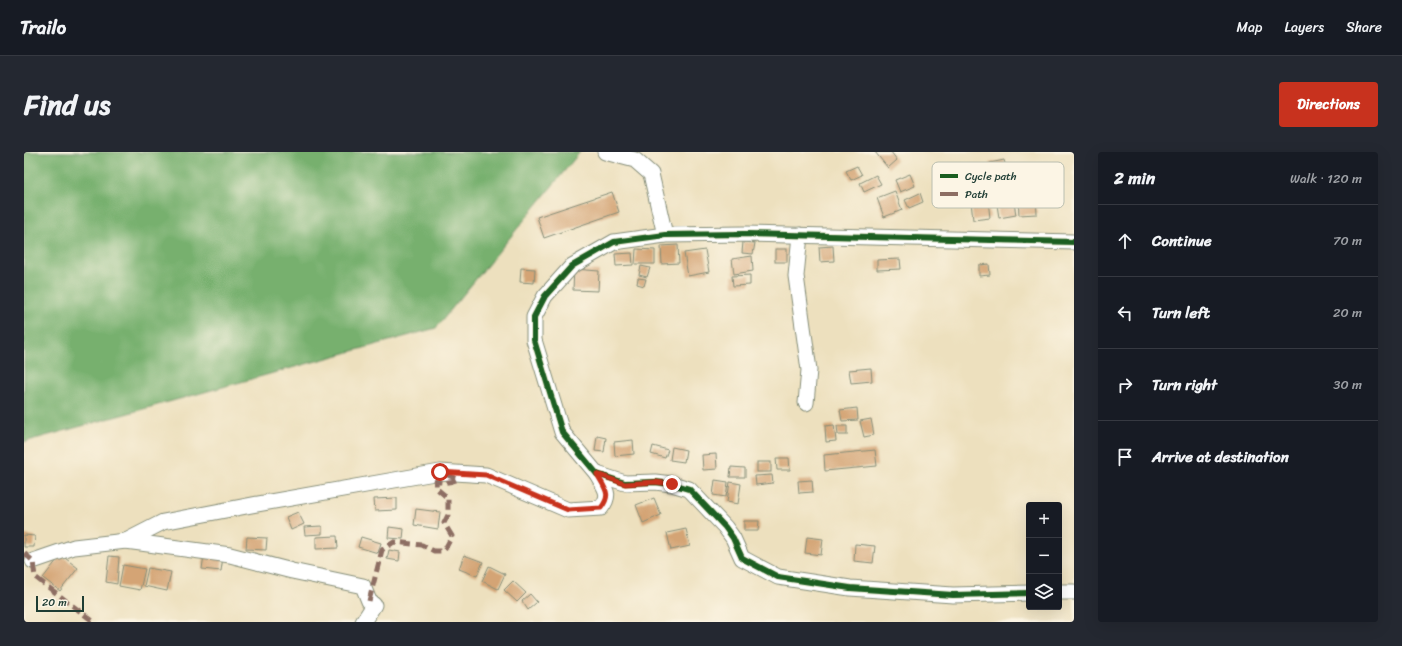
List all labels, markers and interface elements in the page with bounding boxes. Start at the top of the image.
text: Trailo [20,11,66,44]
text: Map [1237,15,1262,40]
text: Layers [1284,15,1324,40]
text: Share [1346,15,1382,40]
text: Find us [24,80,111,129]
button: Directions [1279,82,1378,127]
legend [932,162,1064,208]
text: 2 min [1114,163,1155,193]
text: Cycle path [965,167,1017,186]
text: Walk · 120 m [1290,167,1362,190]
text: Path [965,185,988,204]
text: Continue [1152,228,1212,254]
text: 70 m [1333,229,1362,252]
icon: ahead [1114,230,1136,252]
text: Turn left [1152,300,1210,326]
text: 20 m [1333,301,1362,324]
icon: left [1114,302,1136,324]
text: Turn right [1152,372,1217,398]
text: 30 m [1333,373,1362,396]
icon: right [1114,374,1136,396]
text: Arrive at destination [1152,444,1289,470]
icon: arrive [1114,446,1136,468]
route start [431,463,449,481]
route end [663,475,681,493]
map controls [1026,502,1062,610]
button: + [1026,502,1062,538]
button: − [1026,538,1062,574]
button: layers [1026,574,1062,610]
text: 20 m [42,593,67,612]
scale bar [36,594,84,613]

